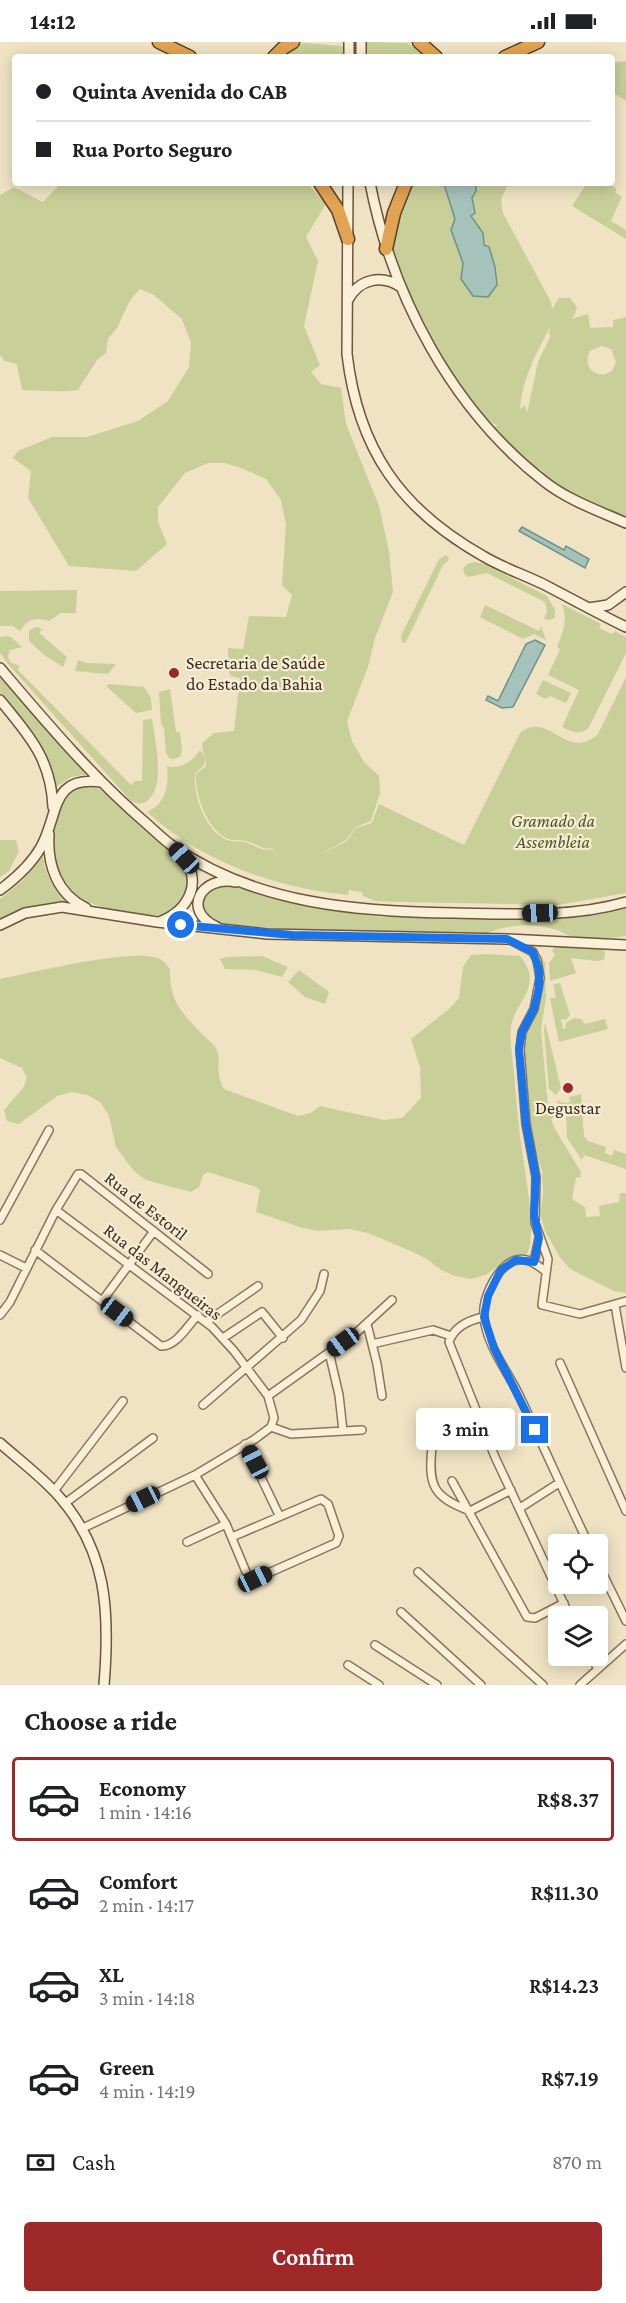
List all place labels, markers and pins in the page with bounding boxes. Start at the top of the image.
place label: Secretaria de Saúde do Estado da Bahia [186,653,325,694]
marker: Secretaria de Saúde do Estado da Bahia [167,666,181,680]
marker: Degustar [561,1081,575,1095]
place label: Degustar [535,1098,602,1118]

